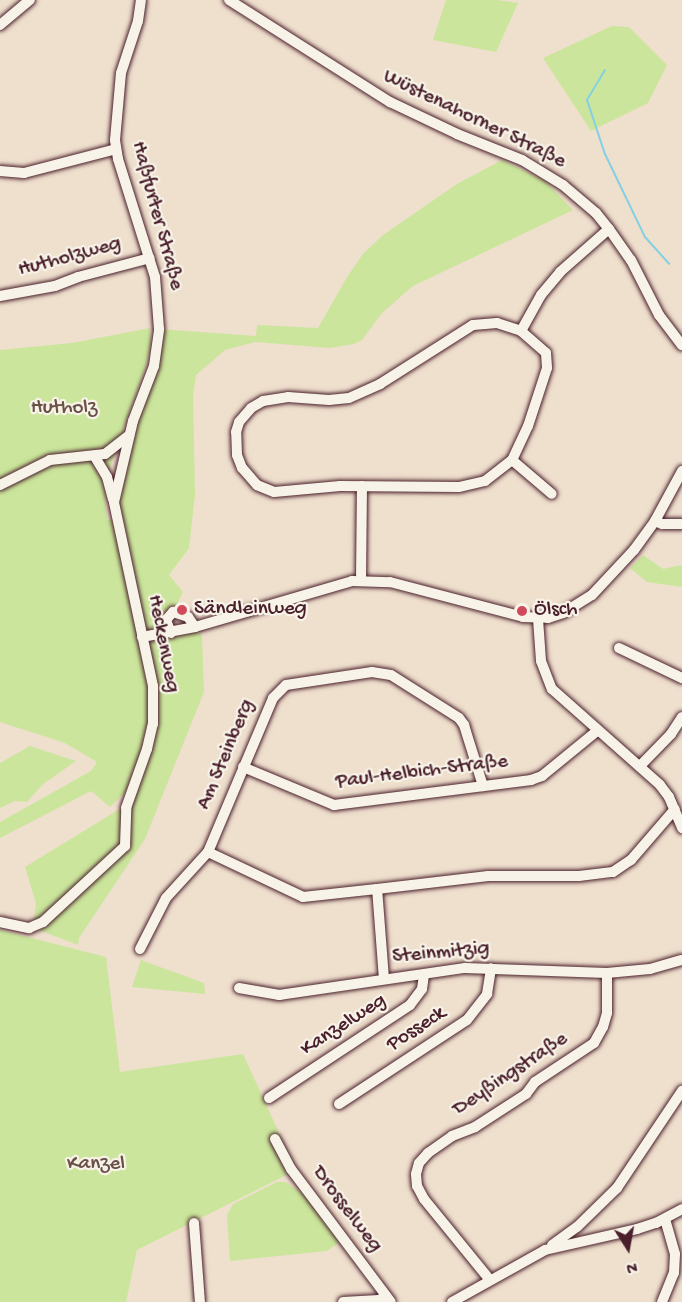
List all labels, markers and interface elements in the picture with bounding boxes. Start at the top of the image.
street label: Wüstenahorner Straße [378,65,570,175]
street label: Haßfurter Straße [124,139,188,293]
street label: Hutholzweg [16,232,124,284]
park label: Hutholz [31,396,97,422]
street label: Heckenweg [140,593,184,695]
place label: Sändleinweg [194,597,307,623]
place label: Ölsch [534,598,577,624]
marker: Sändleinweg [175,603,189,617]
marker: Ölsch [515,604,529,618]
street label: Am Steinberg [192,696,262,814]
street label: Paul-Helbich-Straße [334,750,510,796]
street label: Steinmitzig [391,937,491,971]
street label: Kanzelweg [296,989,392,1063]
street label: Posseck [383,1002,451,1058]
street label: Deyßingstraße [449,1027,573,1123]
park label: Kanzel [67,1152,125,1178]
street label: Drosselweg [305,1162,387,1258]
north arrow [598,1218,658,1278]
text: N [625,1256,638,1276]

